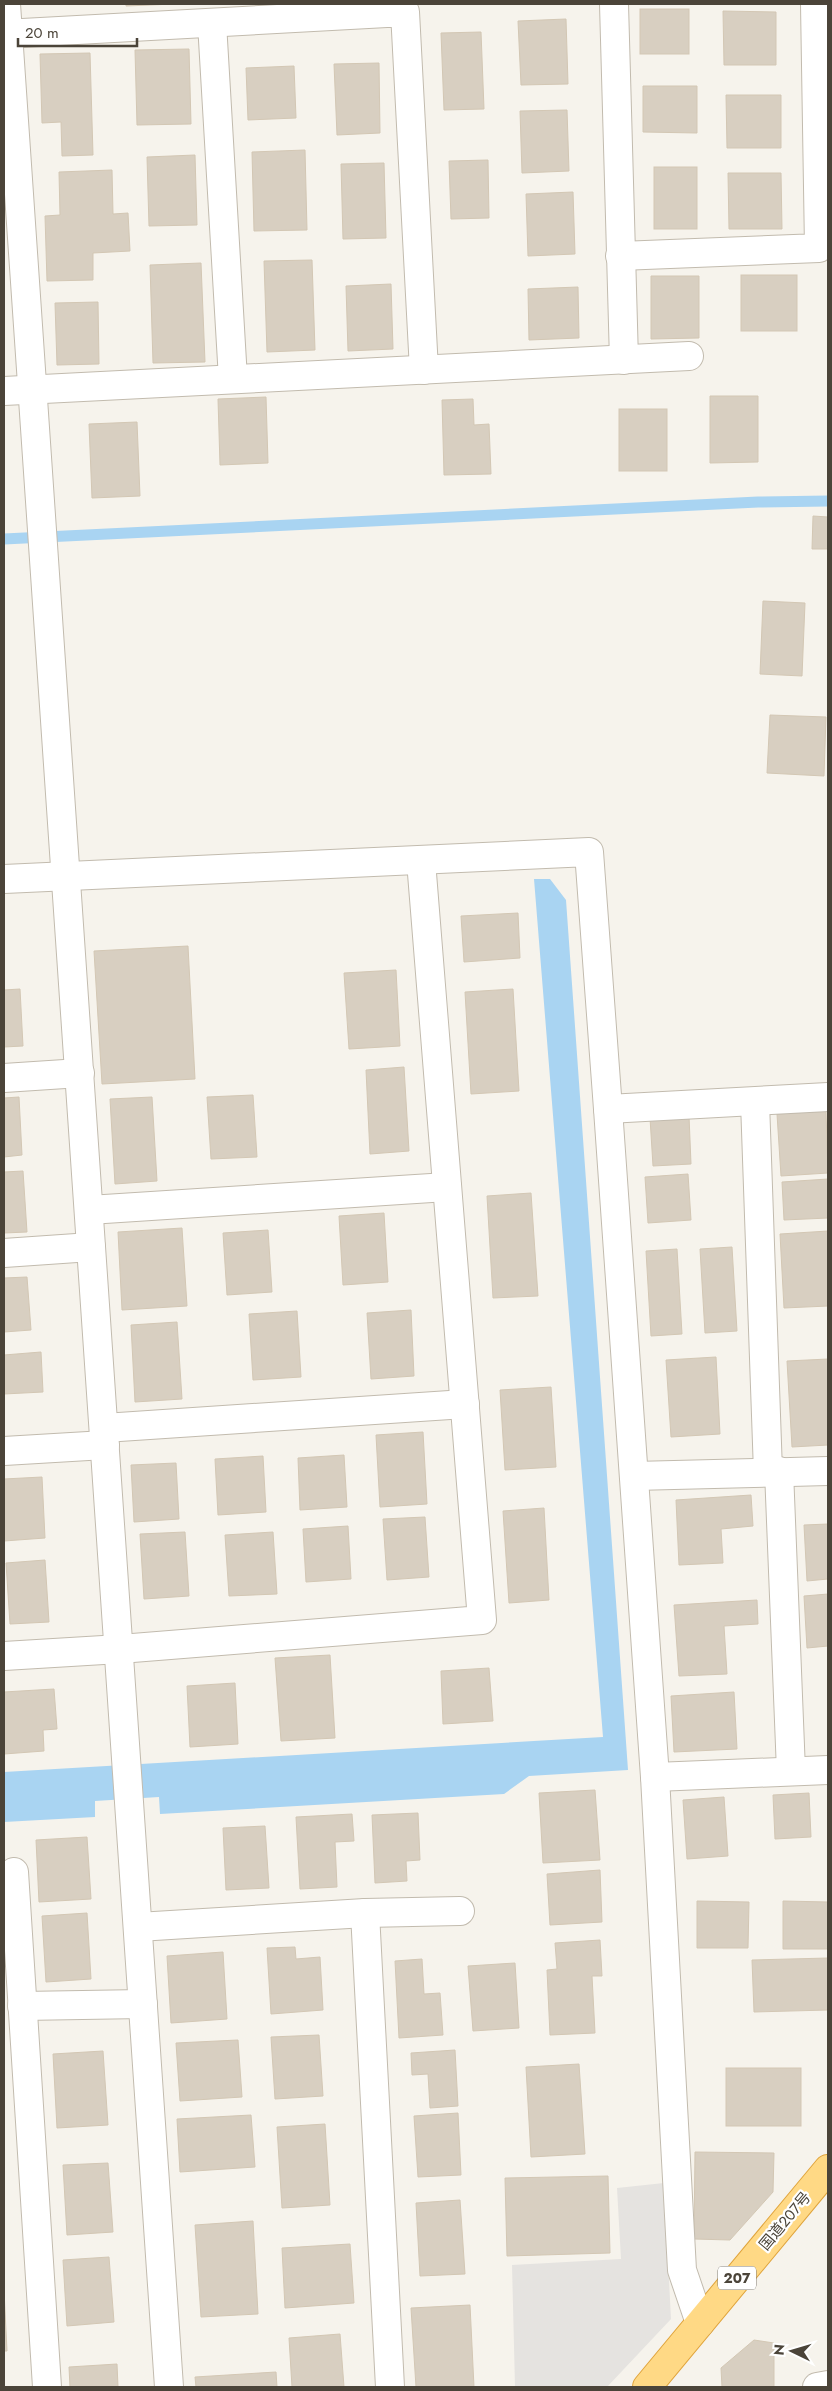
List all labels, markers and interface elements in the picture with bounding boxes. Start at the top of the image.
scale bar [18,15,136,47]
text: 20 m [25,22,59,44]
street label: 国道207号 [754,2187,816,2255]
road number: 207 [718,2266,756,2290]
north arrow [767,2326,817,2376]
text: N [769,2343,789,2356]

